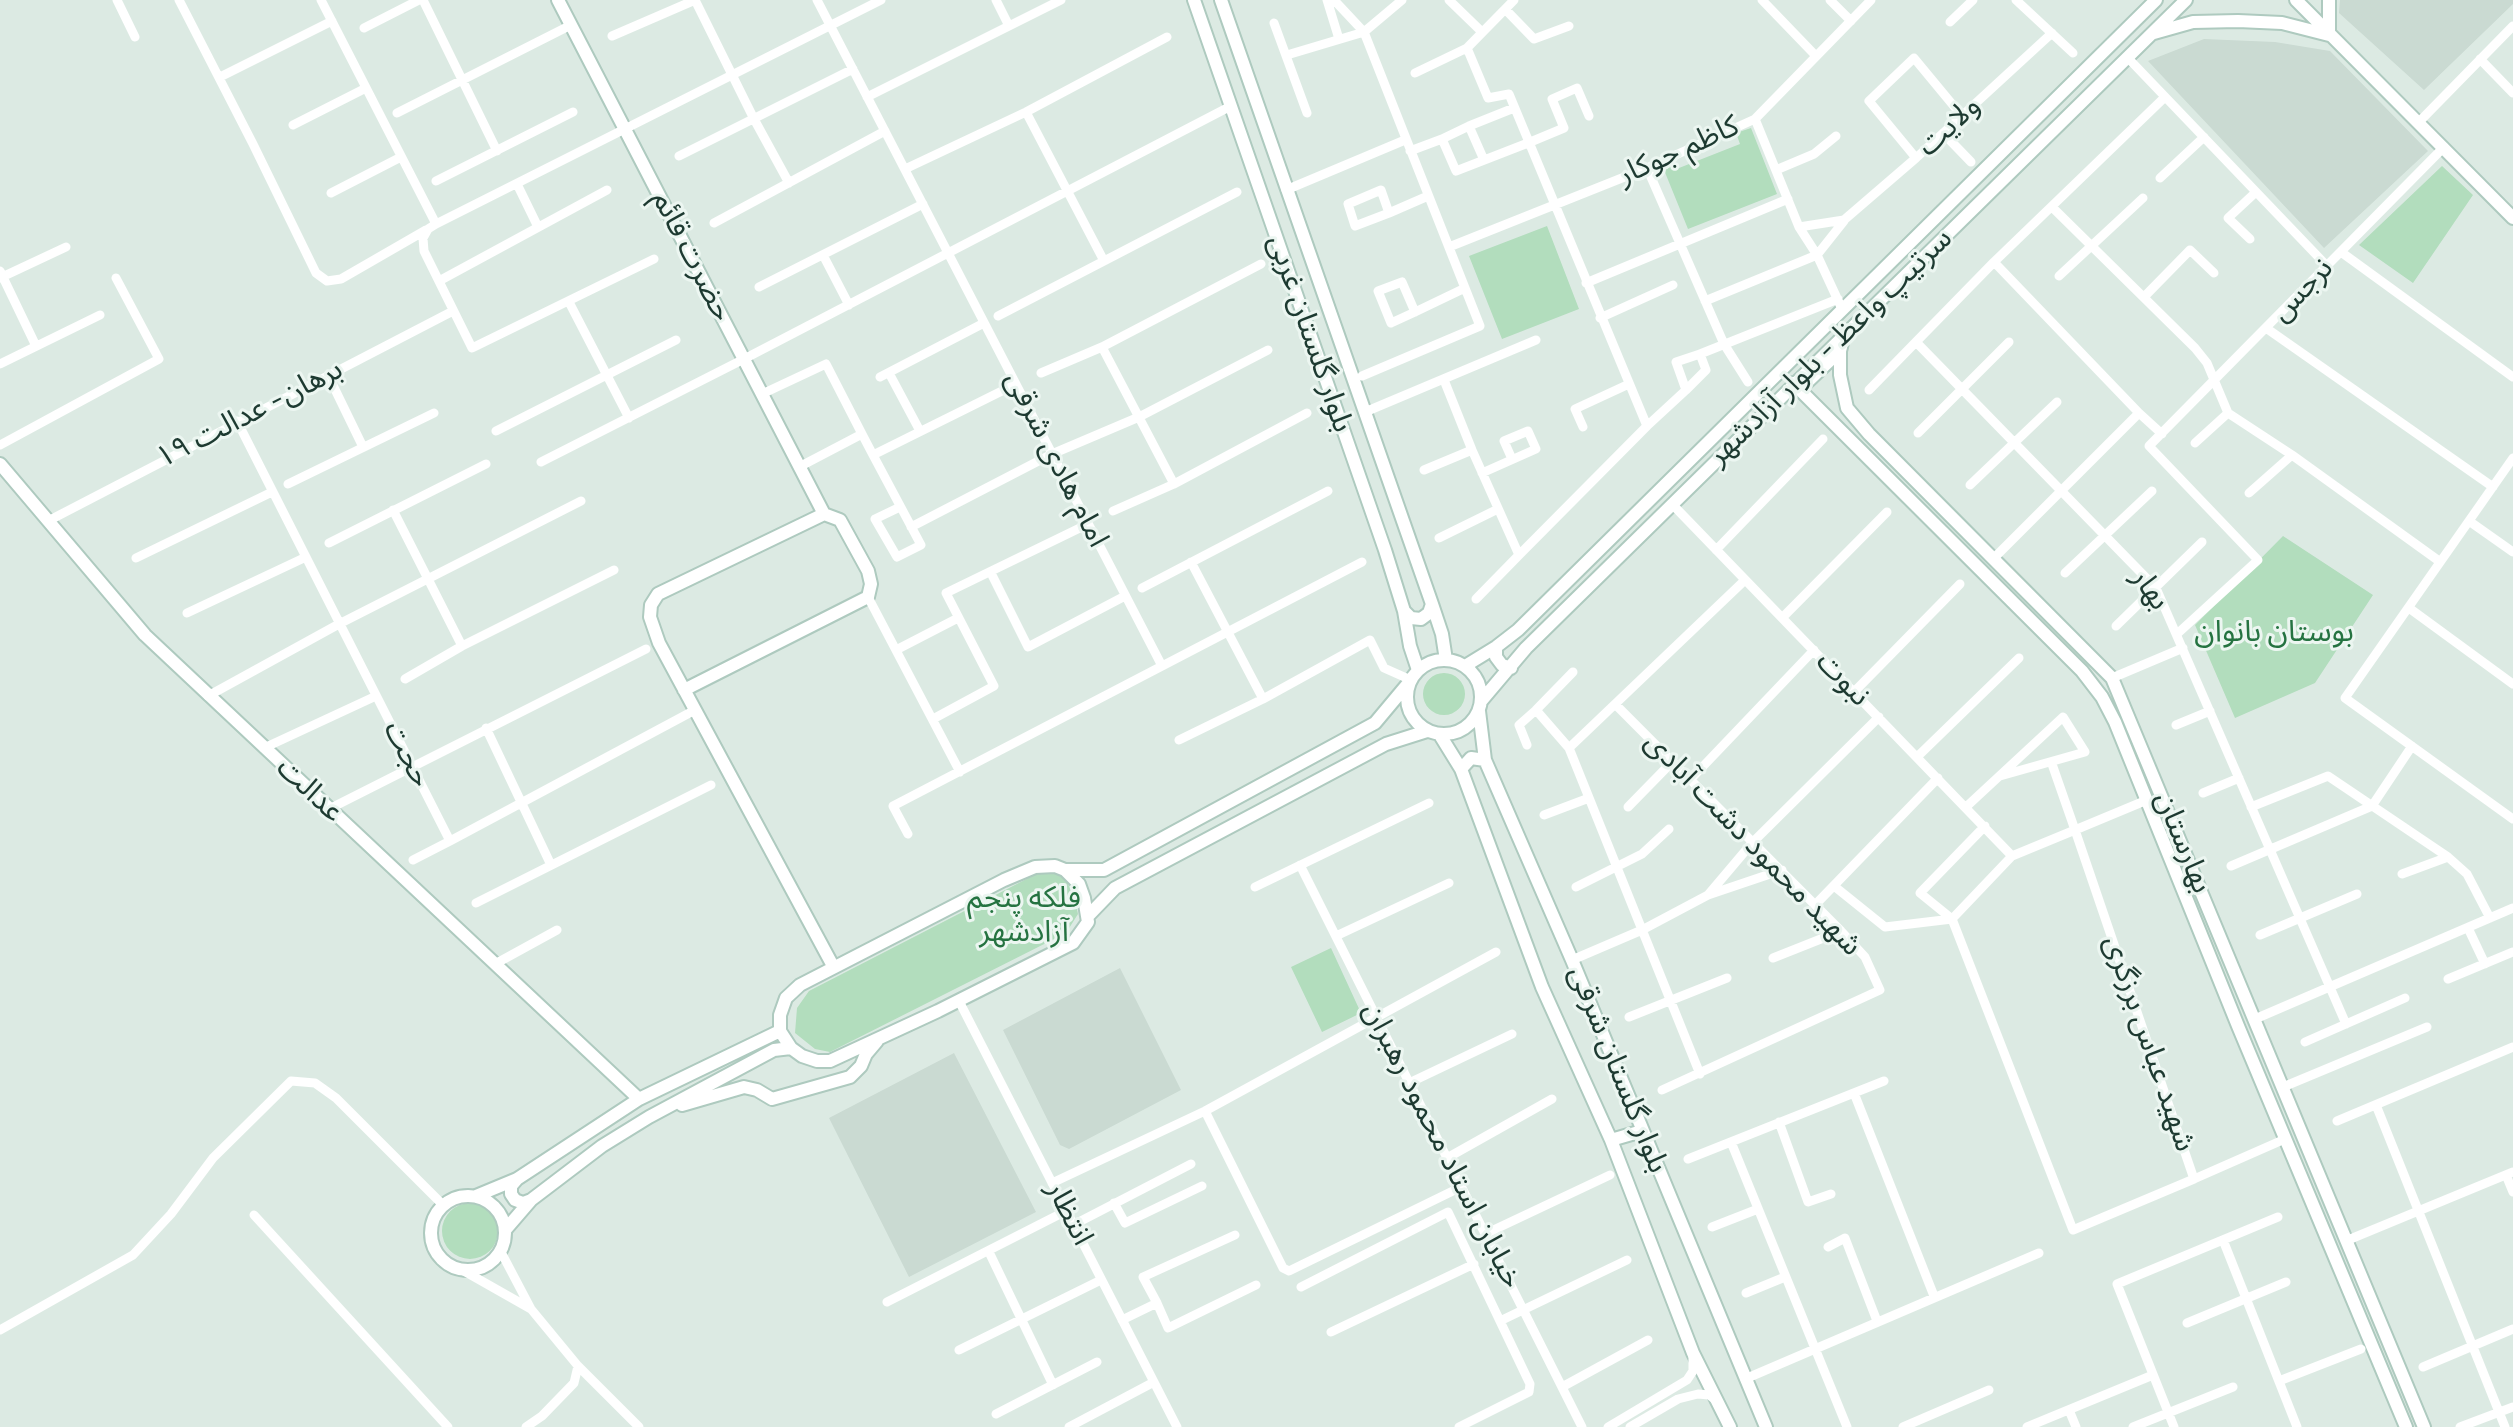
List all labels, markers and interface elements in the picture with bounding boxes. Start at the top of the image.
street label: ولایت [1911,89,1989,165]
street label: کاظم جوکار [1613,109,1745,195]
street label: حضرت قائم [643,186,739,328]
street label: سرتیپ واعظ - بلوار آزادشهر [1701,222,1961,474]
street label: بلوار گلستان غربی [1258,231,1360,437]
street label: نرجس [2264,252,2342,330]
street label: برهان- عدالت ۱۹ [151,352,349,478]
street label: امام هادی شرقی [995,366,1115,554]
street label: بهار [2122,562,2176,618]
park label: بوستان بانوان [2194,616,2354,652]
street label: نبوت [1807,645,1877,715]
street label: حجت [374,716,438,794]
street label: شهید محمود دشت آبادی [1636,725,1868,965]
street label: عدالت [268,751,350,831]
street label: بهارستان [2145,787,2219,899]
park label: فلکه پنجم آزادشهر [967,882,1081,952]
street label: شهید عباس برزگری [2094,931,2202,1157]
street label: بلوار گلستان شرقی [1559,961,1675,1179]
street label: خیابان استاد محمود رهبران [1353,997,1529,1295]
street label: انتظار [1037,1176,1099,1252]

